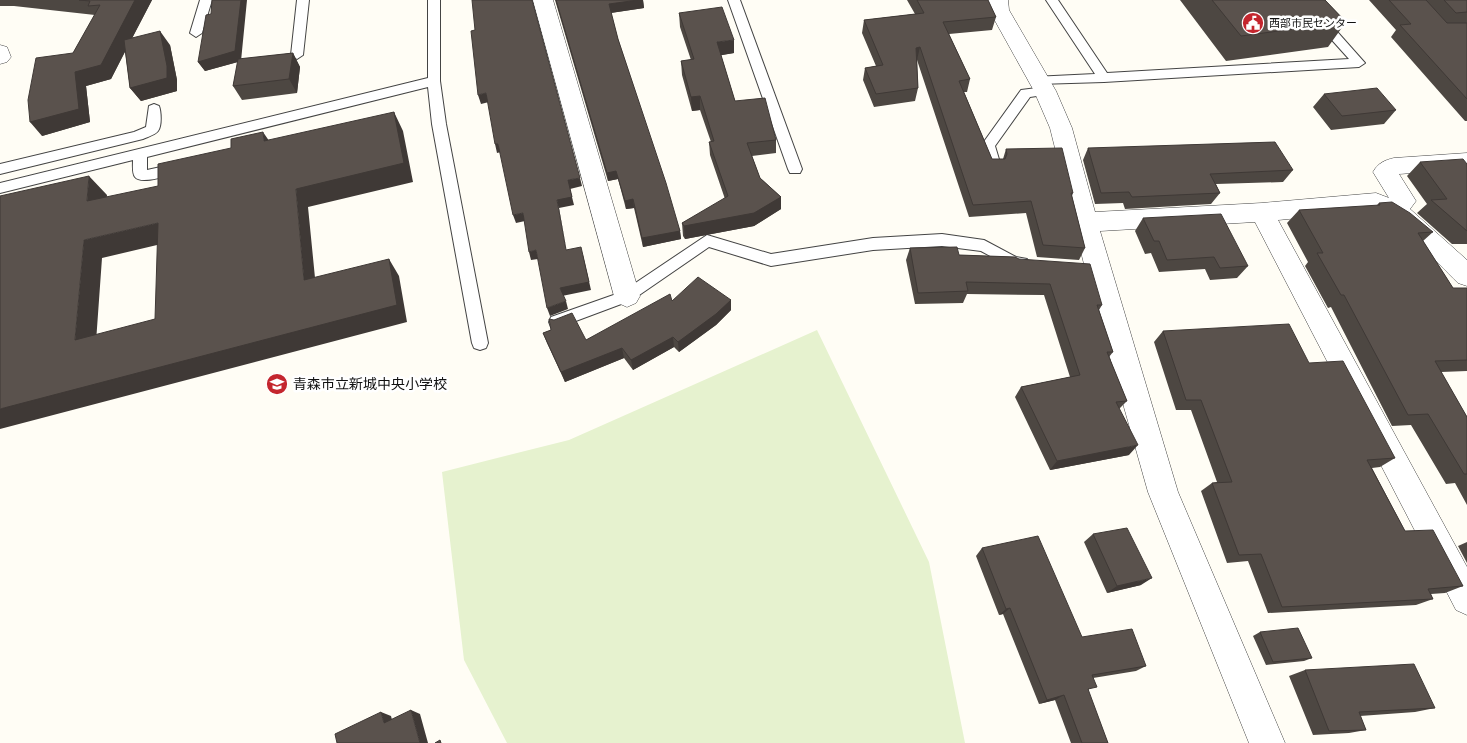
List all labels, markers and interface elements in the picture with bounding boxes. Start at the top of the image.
public building icon: 西部市民センター [1241,11,1265,35]
place label: 西部市民センター [1269,17,1357,30]
school or university icon: 青森市立新城中央小学校 [265,372,289,396]
place label: 青森市立新城中央小学校 [293,376,447,392]

